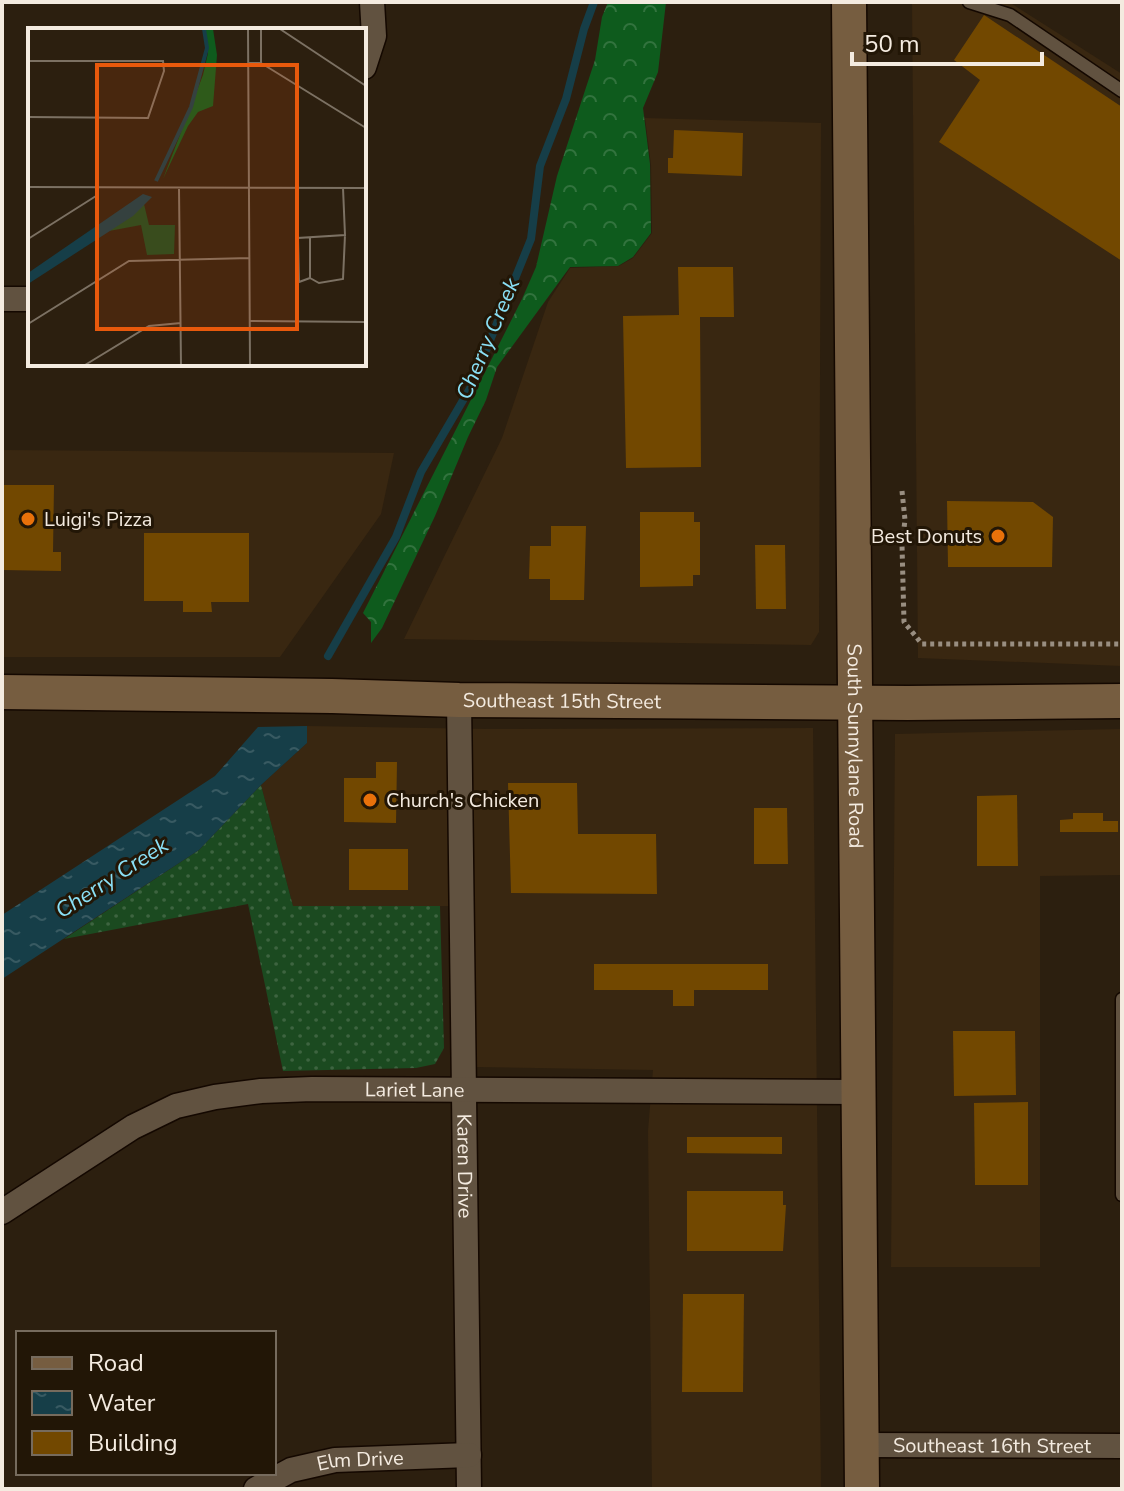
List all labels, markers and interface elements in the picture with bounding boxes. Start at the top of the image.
scale bar [852,16,1042,66]
inset map [28,28,366,366]
text: 50 m [864,28,920,60]
water label: Cherry Creek [449,273,527,404]
place label: Luigi's Pizza [44,506,152,533]
marker: Luigi's Pizza [19,510,37,528]
place label: Best Donuts [871,523,982,550]
marker: Best Donuts [989,527,1007,545]
street label: South Sunnylane Road [841,643,870,849]
street label: Southeast 15th Street [463,687,662,715]
place label: Church's Chicken [386,787,539,814]
marker: Church's Chicken [361,791,379,809]
water label: Cherry Creek [50,830,175,926]
street label: Lariet Lane [365,1076,464,1103]
street label: Karen Drive [451,1113,479,1219]
legend [16,1331,276,1475]
text: Road [88,1347,144,1379]
text: Water [88,1387,156,1419]
text: Building [88,1427,178,1459]
street label: Southeast 16th Street [893,1432,1092,1459]
street label: Elm Drive [314,1444,404,1477]

